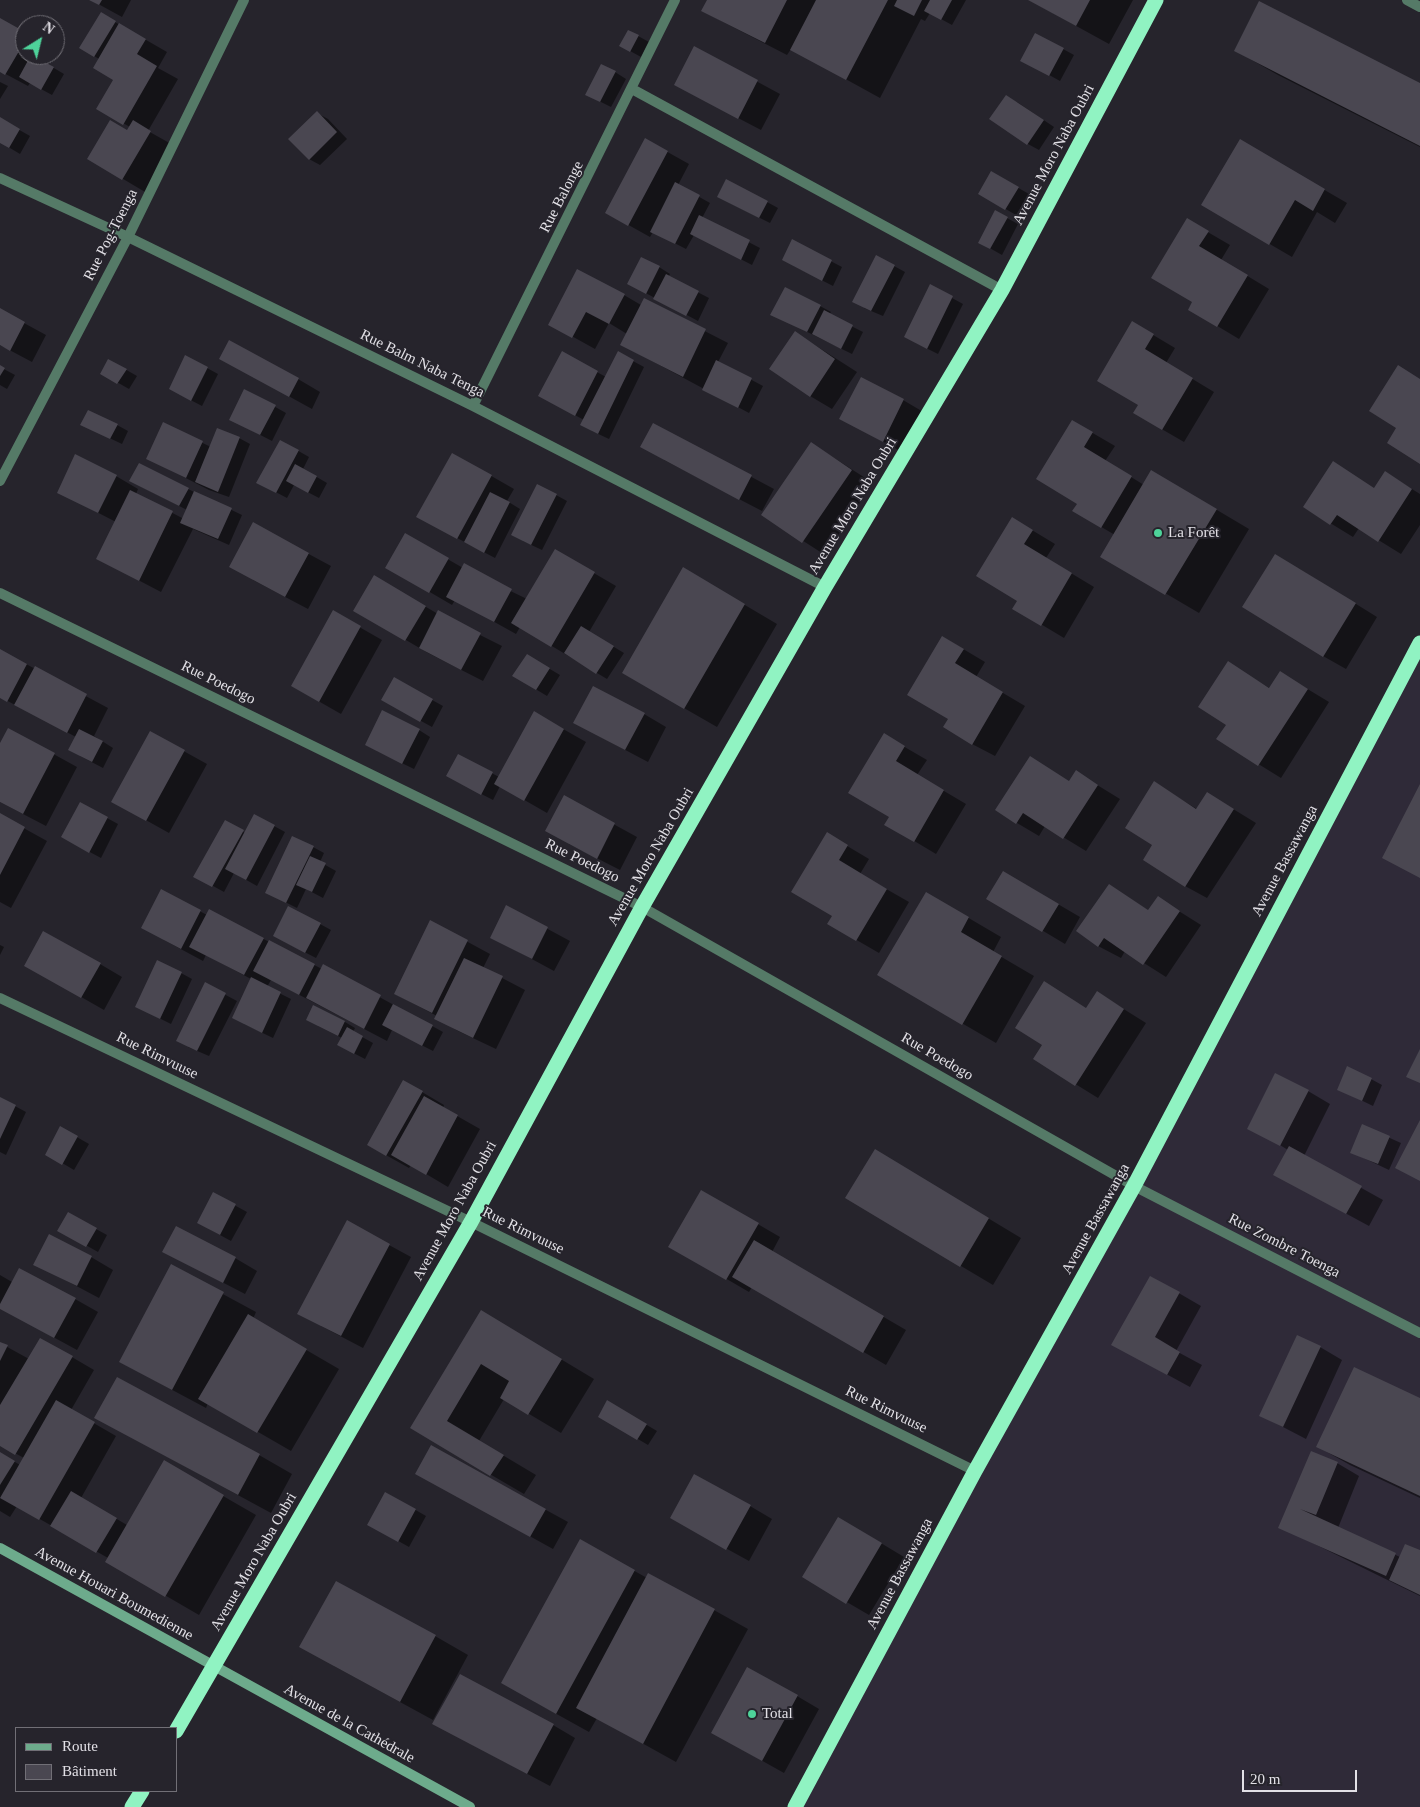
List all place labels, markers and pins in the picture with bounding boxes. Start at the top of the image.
place label: La Forêt [1168,524,1219,542]
marker: La Forêt [1152,527,1164,539]
place label: Total [762,1705,793,1723]
marker: Total [746,1708,758,1720]

